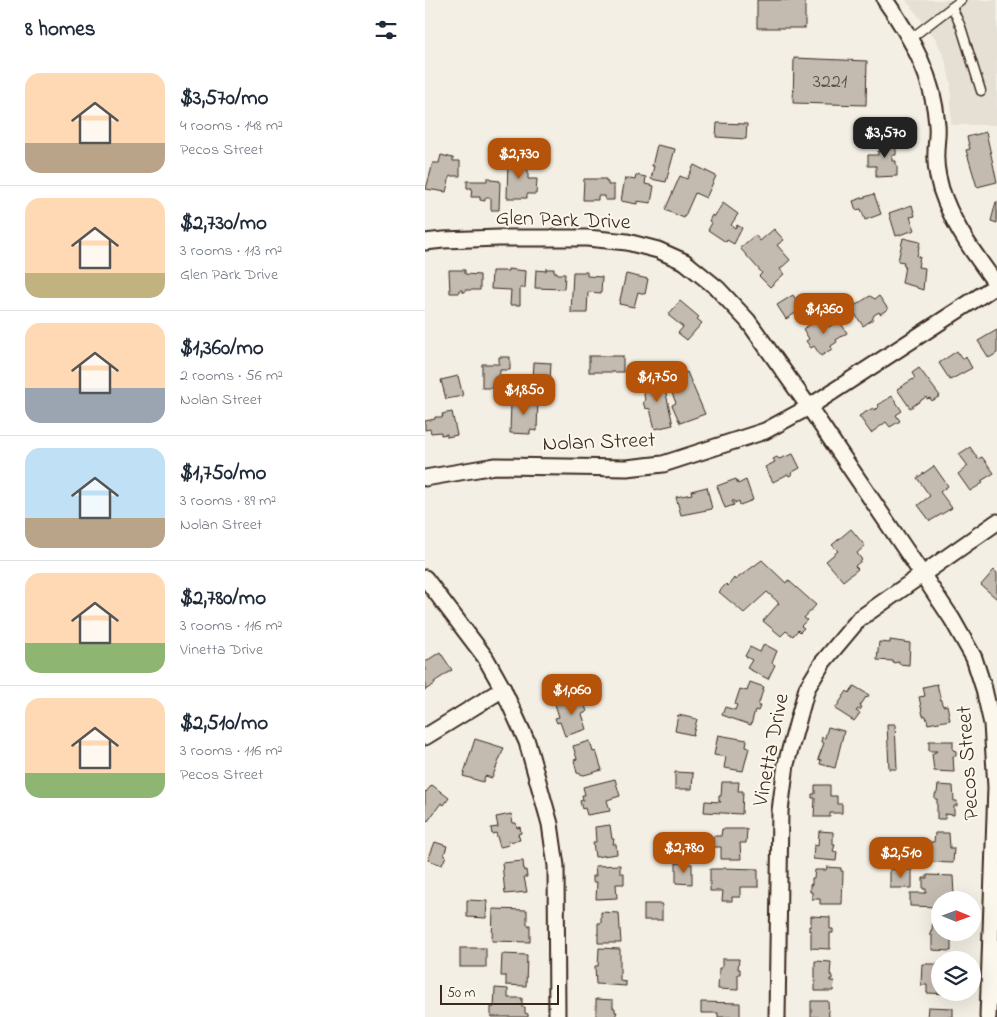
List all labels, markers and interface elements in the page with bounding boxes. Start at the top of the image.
text: 8 homes [25,15,95,45]
icon: filters [372,16,400,44]
house number: 3221 [813,68,847,97]
text: $3,570/mo [180,84,268,114]
icon: home [65,93,125,153]
text: 4 rooms · 148 m² [180,114,283,138]
pin: $3,570 [844,116,926,159]
text: $3,570 [864,121,906,145]
text: Pecos Street [180,138,263,162]
pin: $2,730 [478,138,560,180]
text: $2,730 [499,142,539,166]
street label: Glen Park Drive [495,203,631,239]
text: $2,730/mo [180,209,267,239]
icon: home [65,218,125,278]
text: 3 rooms · 113 m² [180,239,282,263]
text: Glen Park Drive [180,263,278,287]
pin: $1,360 [783,292,865,335]
text: $1,360 [805,297,843,321]
text: $1,360/mo [180,334,264,364]
icon: home [65,343,125,403]
pin: $1,750 [616,360,698,403]
text: 2 rooms · 56 m² [180,364,283,388]
text: $1,750 [637,365,677,389]
pin: $1,850 [483,374,565,416]
text: $1,850 [504,378,544,402]
text: Nolan Street [180,388,262,412]
street label: Nolan Street [542,425,657,461]
text: $1,750/mo [180,459,266,489]
icon: home [65,468,125,528]
text: 3 rooms · 89 m² [180,489,276,513]
text: Nolan Street [180,513,262,537]
text: $2,780/mo [180,584,266,614]
icon: home [65,593,125,653]
text: 3 rooms · 116 m² [180,614,283,638]
text: Vinetta Drive [180,638,263,662]
pin: $1,060 [531,674,613,716]
text: $1,060 [553,678,591,702]
street label: Vinetta Drive [745,691,799,810]
street label: Pecos Street [949,704,989,821]
text: $2,510/mo [180,709,268,739]
icon: home [65,718,125,778]
text: 3 rooms · 116 m² [180,739,283,763]
text: Pecos Street [180,763,263,787]
pin: $2,780 [643,832,725,874]
text: $2,780 [664,836,704,860]
pin: $2,510 [860,836,942,879]
text: $2,510 [880,841,922,865]
north arrow [931,891,981,941]
map controls [931,891,981,1001]
button: layers [931,951,981,1001]
scale bar [440,982,559,1005]
text: 50 m [447,983,475,1004]

